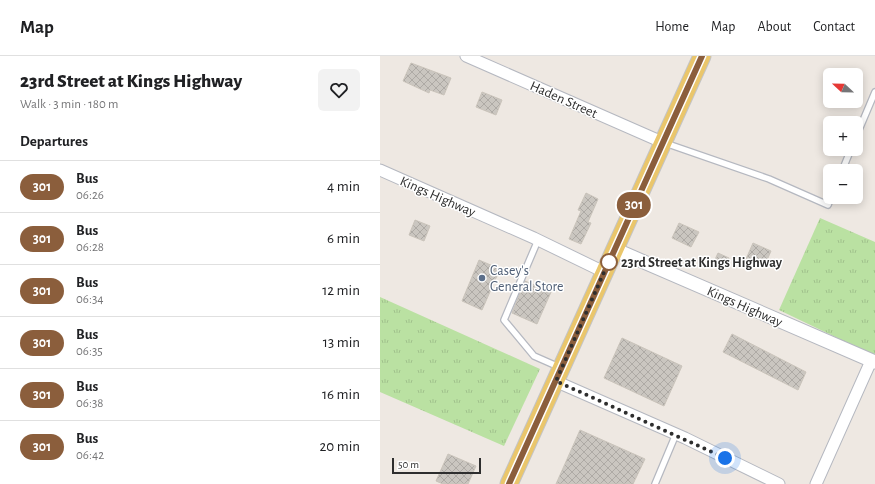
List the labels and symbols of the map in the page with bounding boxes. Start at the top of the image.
north arrow [823,68,863,108]
street label: Haden Street [528,79,600,121]
street label: Kings Highway [398,174,477,220]
line badge: 301 [611,192,657,218]
marker: 23rd Street at Kings Highway [600,253,618,271]
place label: 23rd Street at Kings Highway [621,256,783,270]
place label: Casey's General Store [490,264,563,294]
marker: Casey's General Store [477,273,487,283]
street label: Kings Highway [705,284,784,330]
your location [715,448,735,468]
scale bar [392,456,481,475]

